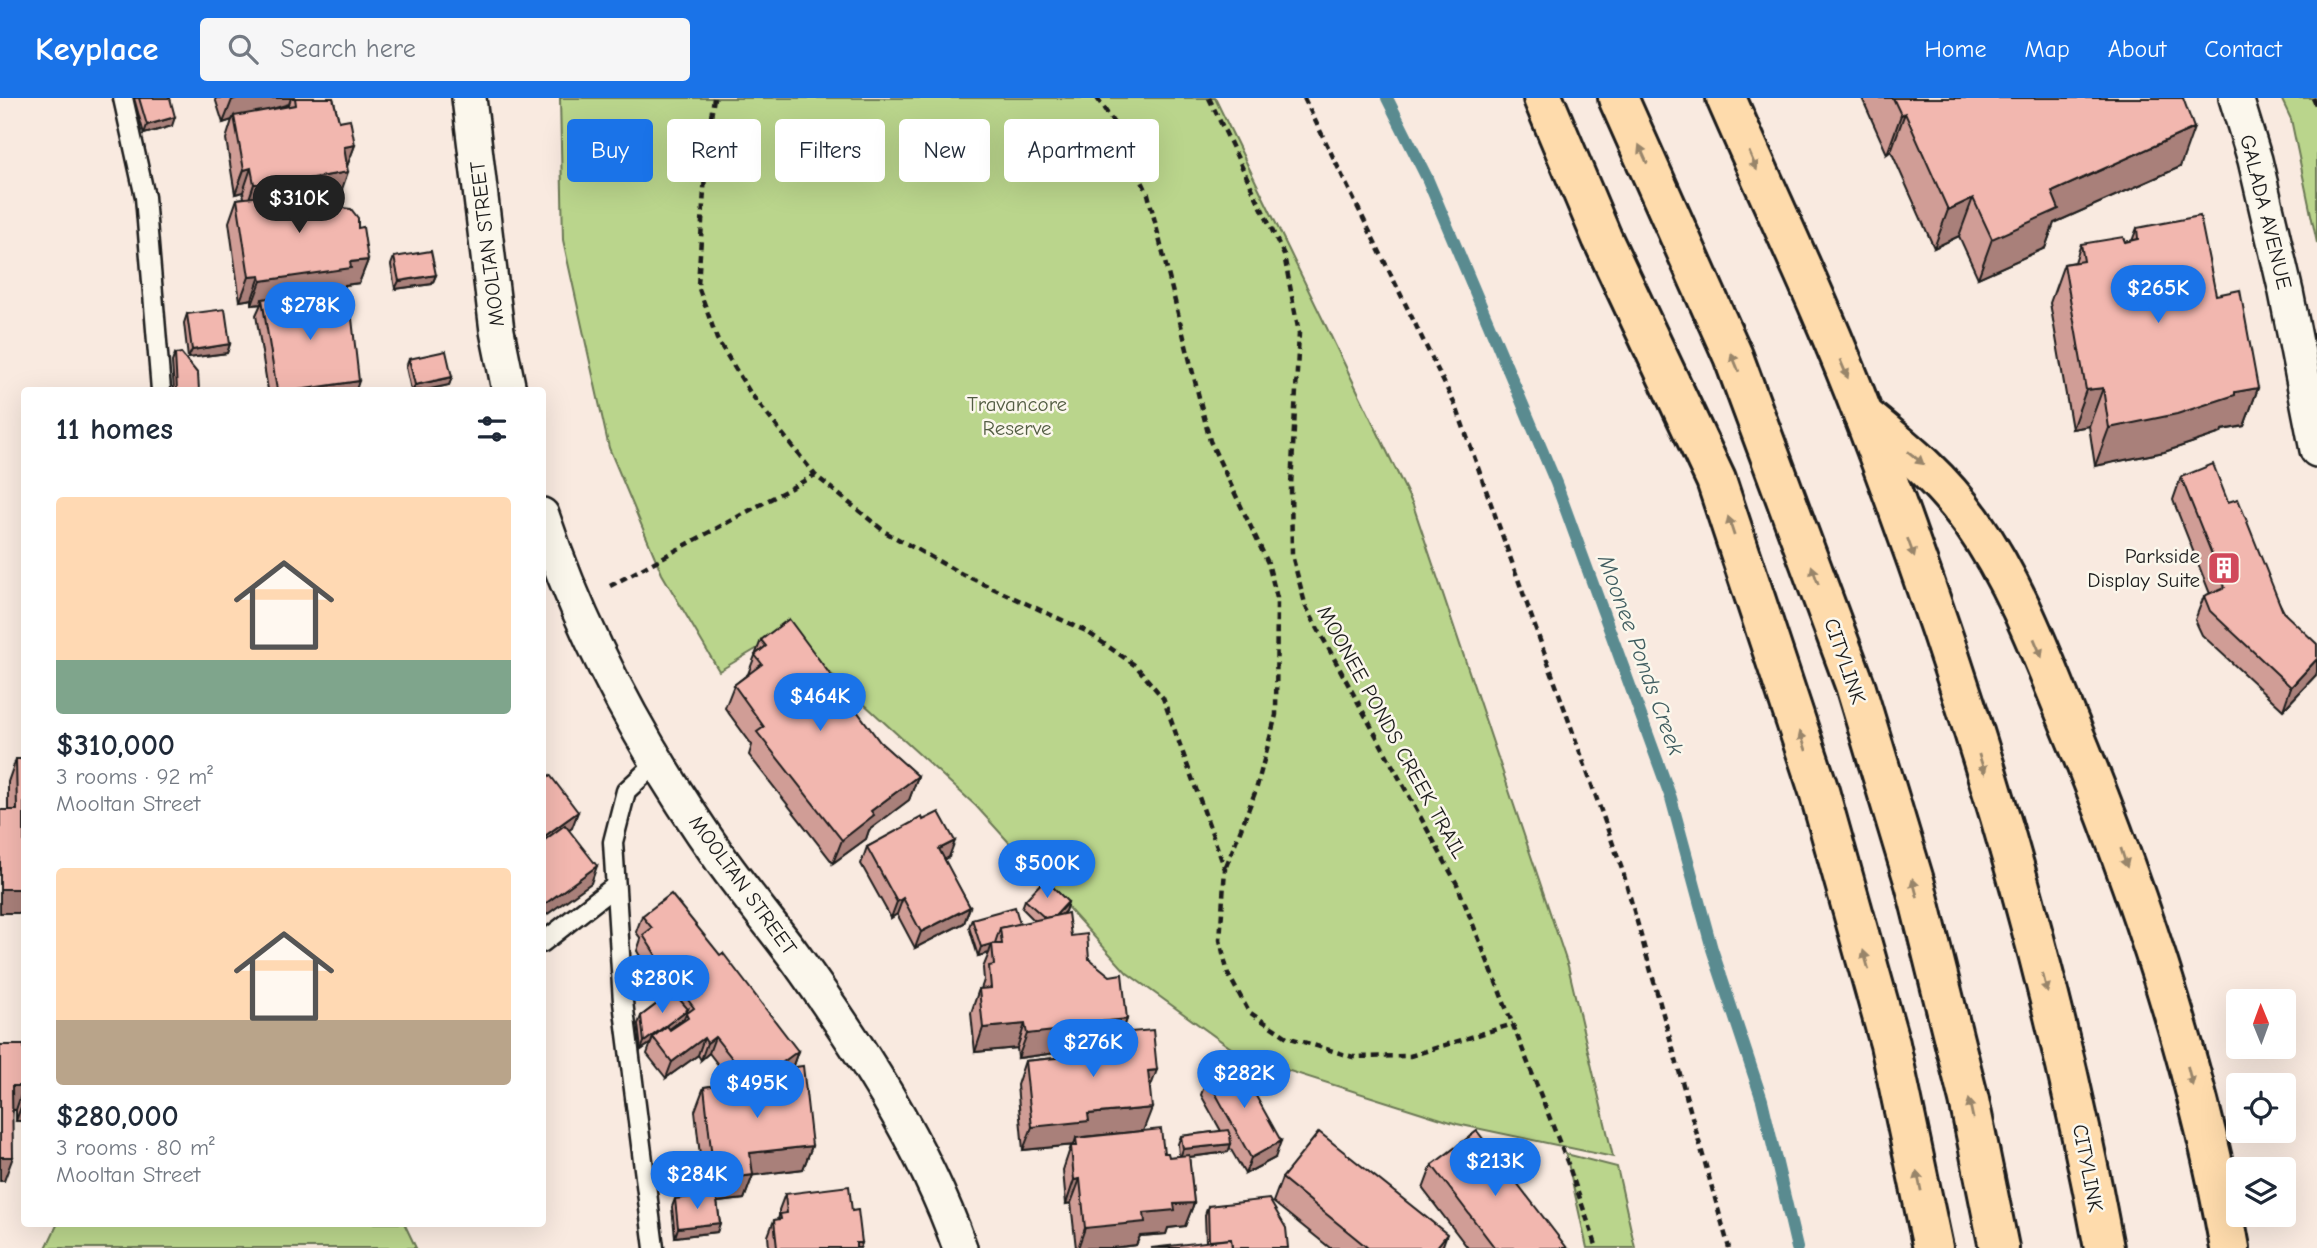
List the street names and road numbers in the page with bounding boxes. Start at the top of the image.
street label: GALADA AVENUE [2235,132,2297,292]
street label: MOOLTAN STREET [465,160,509,328]
street label: MOONEE PONDS CREEK TRAIL [1312,601,1472,863]
street label: CITYLINK [1819,615,1871,707]
street label: MOOLTAN STREET [684,811,802,960]
street label: CITYLINK [2068,1122,2108,1214]

